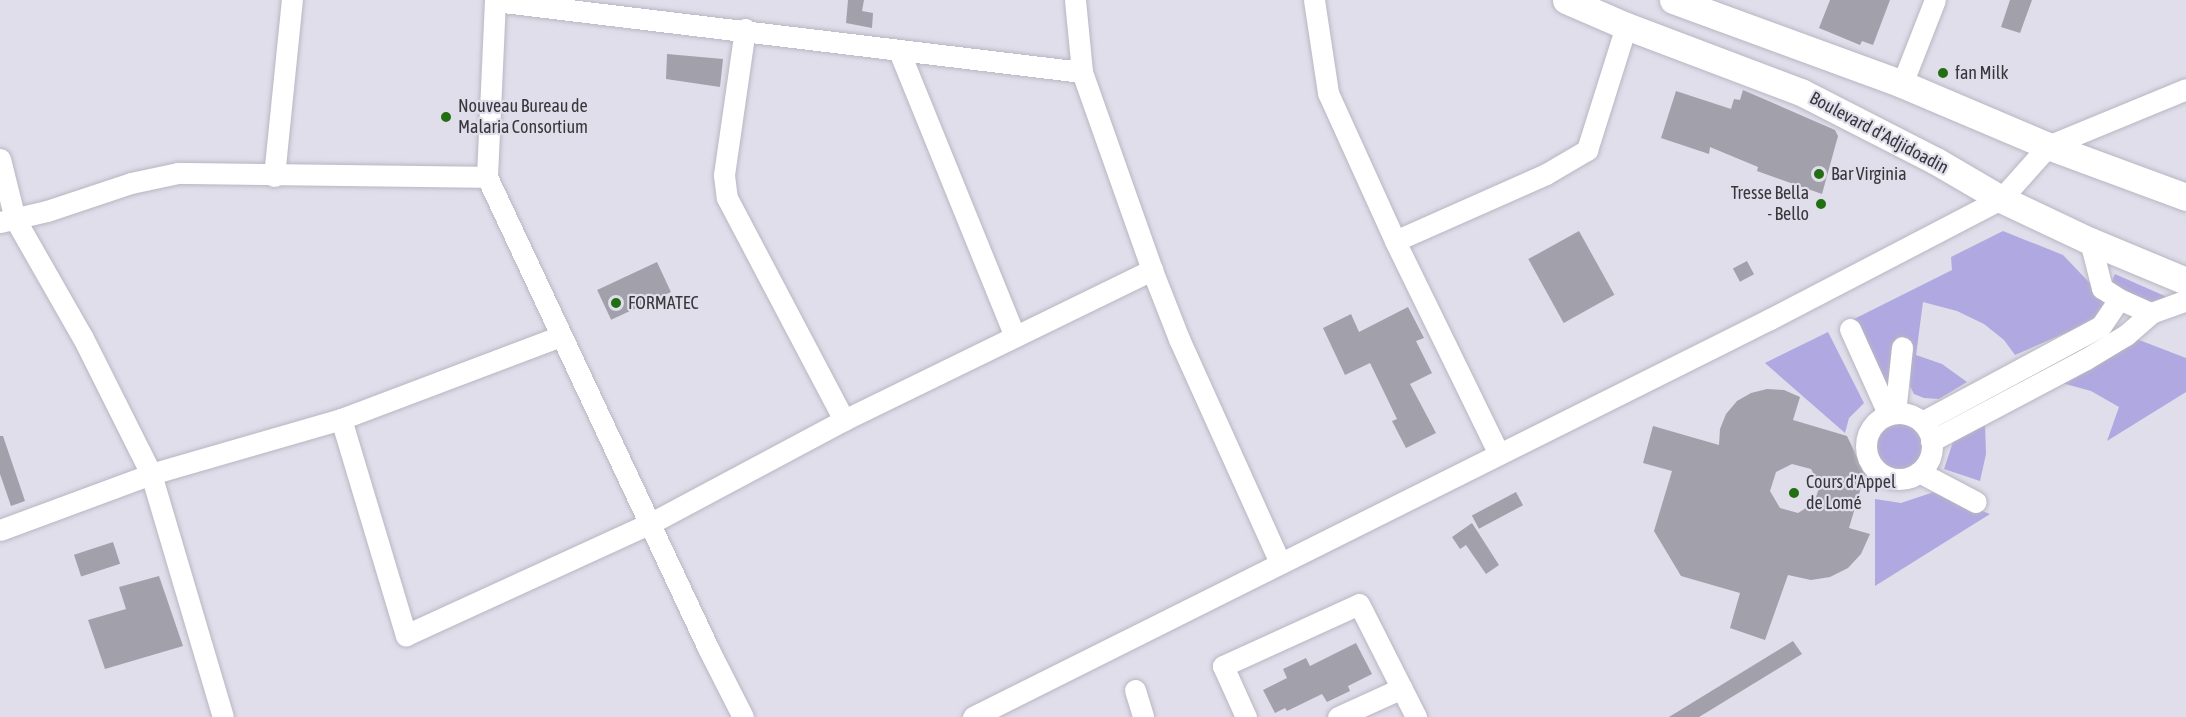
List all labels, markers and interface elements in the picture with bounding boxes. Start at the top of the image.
place label: fan Milk [1955,62,2008,84]
marker: fan Milk [1936,66,1950,80]
street label: Boulevard d'Adjidoadin [1806,87,1952,179]
place label: Nouveau Bureau de Malaria Consortium [458,96,588,138]
marker: Nouveau Bureau de Malaria Consortium [439,110,453,124]
place label: Bar Virginia [1831,163,1907,185]
marker: Bar Virginia [1812,167,1826,181]
place label: Tresse Bella - Bello [1731,183,1809,226]
marker: Tresse Bella - Bello [1814,197,1828,211]
place label: FORMATEC [628,292,699,314]
marker: FORMATEC [609,296,623,310]
place label: Cours d'Appel de Lomé [1806,472,1896,514]
marker: Cours d'Appel de Lomé [1787,486,1801,500]

